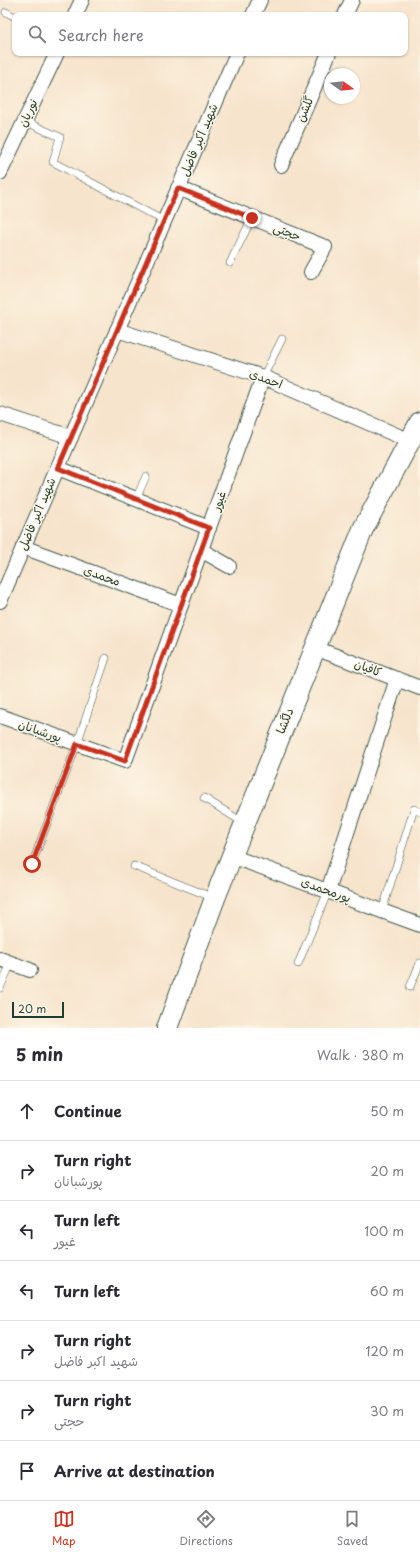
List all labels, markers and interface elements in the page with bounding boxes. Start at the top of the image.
search box [12,12,408,56]
icon: search [26,23,48,45]
text: Search here [58,23,144,46]
north arrow [324,68,360,104]
street label: گلشن [291,93,318,124]
street label: نوریان [13,96,41,130]
street label: شهید اکبر فاضل [175,100,222,179]
route end [243,209,261,227]
street label: حجتی [271,217,304,245]
street label: احمدی [247,364,286,393]
street label: شهید اکبر فاضل [13,474,60,553]
street label: غیور [206,488,230,514]
street label: محمدی [81,560,123,590]
street label: کافیان [352,654,385,680]
street label: دلگشا [271,705,297,736]
street label: پورشبانان [16,714,64,746]
route start [23,855,41,873]
street label: پورمحمدی [299,872,354,906]
scale bar [12,1000,64,1019]
text: 20 m [18,1000,46,1017]
text: 5 min [16,1041,63,1067]
text: Walk · 380 m [317,1045,404,1064]
text: Continue [54,1099,122,1122]
icon: ahead [16,1100,38,1122]
text: 50 m [370,1101,404,1120]
text: Turn right [54,1148,131,1171]
icon: right [16,1160,38,1182]
text: 20 m [370,1161,404,1180]
text: پورشبانان [54,1171,103,1190]
text: Turn left [54,1208,120,1231]
icon: left [16,1220,38,1242]
text: 100 m [364,1221,404,1240]
text: غیور [54,1231,76,1250]
text: Turn left [54,1279,120,1302]
icon: left [16,1280,38,1302]
text: 60 m [370,1281,404,1300]
text: Turn right [54,1328,131,1351]
icon: right [16,1340,38,1362]
text: 120 m [365,1341,404,1360]
text: شهید اکبر فاضل [54,1351,138,1370]
text: Turn right [54,1388,131,1411]
icon: right [16,1400,38,1422]
text: 30 m [370,1401,404,1420]
text: حجتی [54,1411,84,1430]
text: Arrive at destination [54,1459,215,1482]
icon: arrive [16,1460,38,1482]
tab: Map [52,1508,75,1549]
tab: Directions [179,1508,233,1549]
tab: Saved [337,1508,368,1549]

